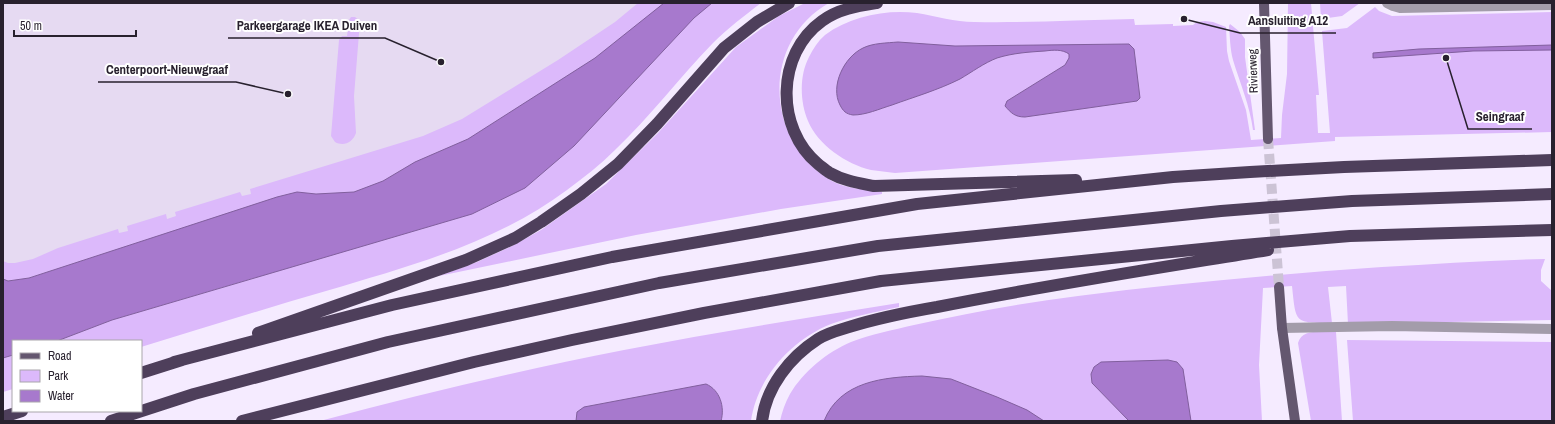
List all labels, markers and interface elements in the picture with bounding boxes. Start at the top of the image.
callout: Aansluiting A12 [1240,8,1336,33]
scale bar [14,12,136,38]
text: Aansluiting A12 [1248,12,1328,29]
callout: Parkeergarage IKEA Duiven [228,13,385,38]
text: Parkeergarage IKEA Duiven [237,17,377,34]
text: 50 m [20,18,42,34]
street label: Rivierweg [1244,48,1262,93]
callout: Centerpoort-Nieuwgraaf [98,57,236,82]
text: Centerpoort-Nieuwgraaf [106,61,228,78]
callout: Seingraaf [1468,104,1532,129]
text: Seingraaf [1476,108,1525,125]
legend [12,340,142,412]
text: Road [48,348,72,364]
text: Park [48,368,68,384]
text: Water [48,388,75,404]

